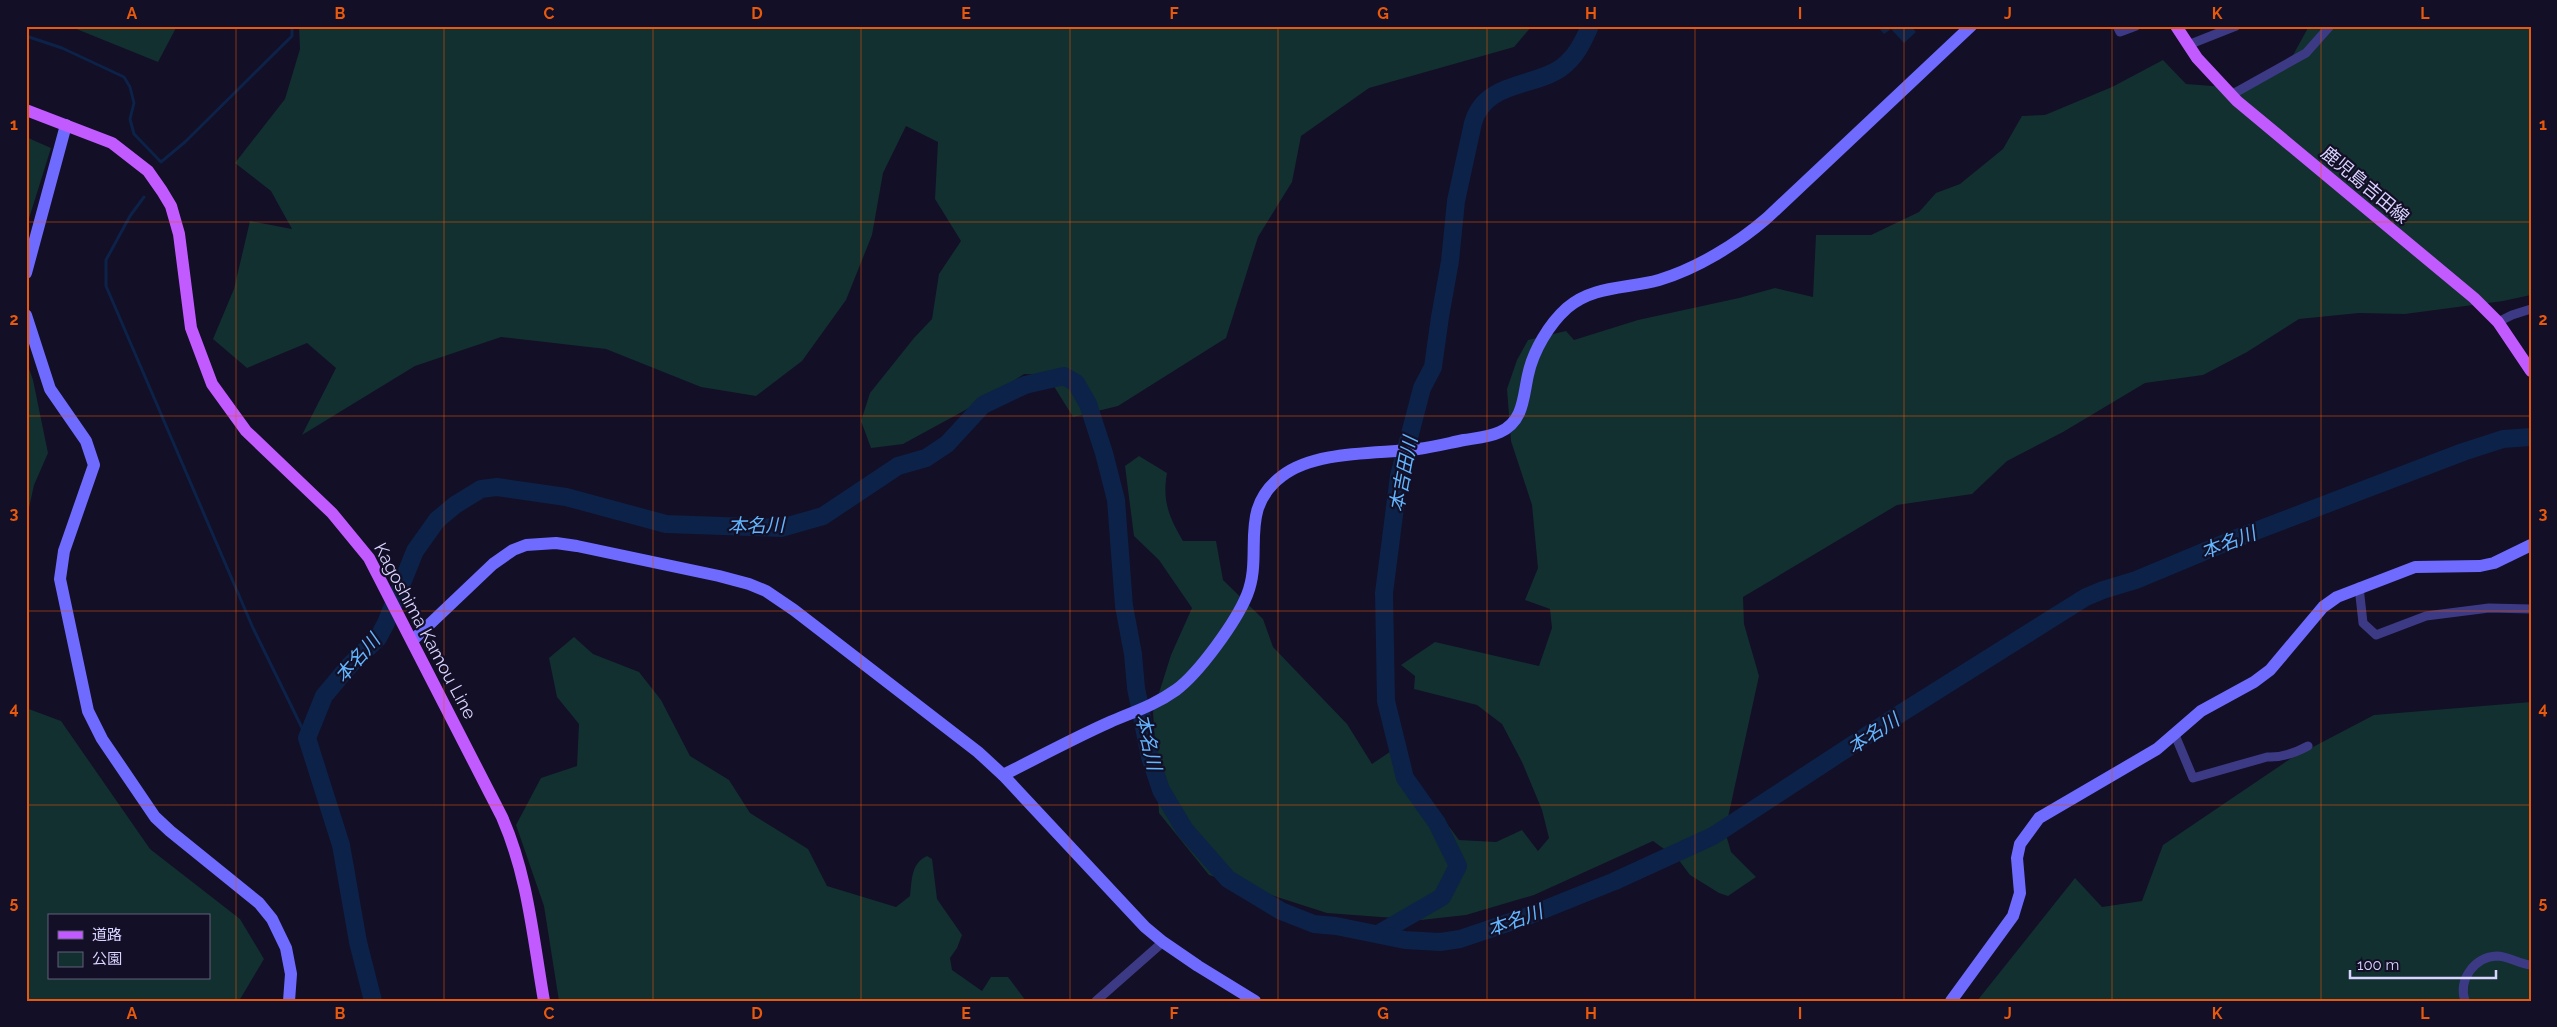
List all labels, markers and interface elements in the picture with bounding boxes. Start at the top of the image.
text: A [127,4,138,23]
text: B [335,4,346,23]
text: C [544,4,555,23]
text: D [751,4,763,23]
text: E [961,4,971,23]
text: F [1169,4,1179,23]
text: G [1377,4,1389,23]
text: H [1585,4,1597,23]
text: I [1798,4,1802,23]
text: J [2004,4,2012,23]
text: K [2212,4,2223,23]
text: L [2420,4,2430,23]
text: 1 [10,115,18,134]
text: 1 [2539,115,2547,134]
street label: 鹿児島吉田線 [2317,142,2413,227]
text: 2 [9,310,19,329]
text: 2 [2538,310,2548,329]
water label: 本吉田川 [1385,433,1421,513]
text: 3 [10,504,19,523]
text: 3 [2539,504,2548,523]
water label: 本名川 [727,513,787,536]
water label: 本名川 [2197,521,2260,562]
street label: Kagoshima Kamou Line [370,539,481,723]
water label: 本名川 [330,628,385,687]
text: 4 [9,699,19,718]
text: 4 [2538,699,2548,718]
water label: 本名川 [1843,707,1905,758]
water label: 本名川 [1132,712,1167,774]
text: 5 [10,893,19,912]
text: 5 [2539,893,2548,912]
water label: 本名川 [1484,899,1547,940]
legend [48,914,210,980]
text: 道路 [92,926,122,944]
scale bar [2350,947,2496,979]
text: 公園 [92,950,122,968]
text: 100 m [2357,956,2399,974]
text: A [127,1004,138,1023]
text: B [335,1004,346,1023]
text: C [544,1004,555,1023]
text: D [751,1004,763,1023]
text: E [961,1004,971,1023]
text: F [1169,1004,1179,1023]
text: G [1377,1004,1389,1023]
text: H [1585,1004,1597,1023]
text: I [1798,1004,1802,1023]
text: J [2004,1004,2012,1023]
text: K [2212,1004,2223,1023]
text: L [2420,1004,2430,1023]

